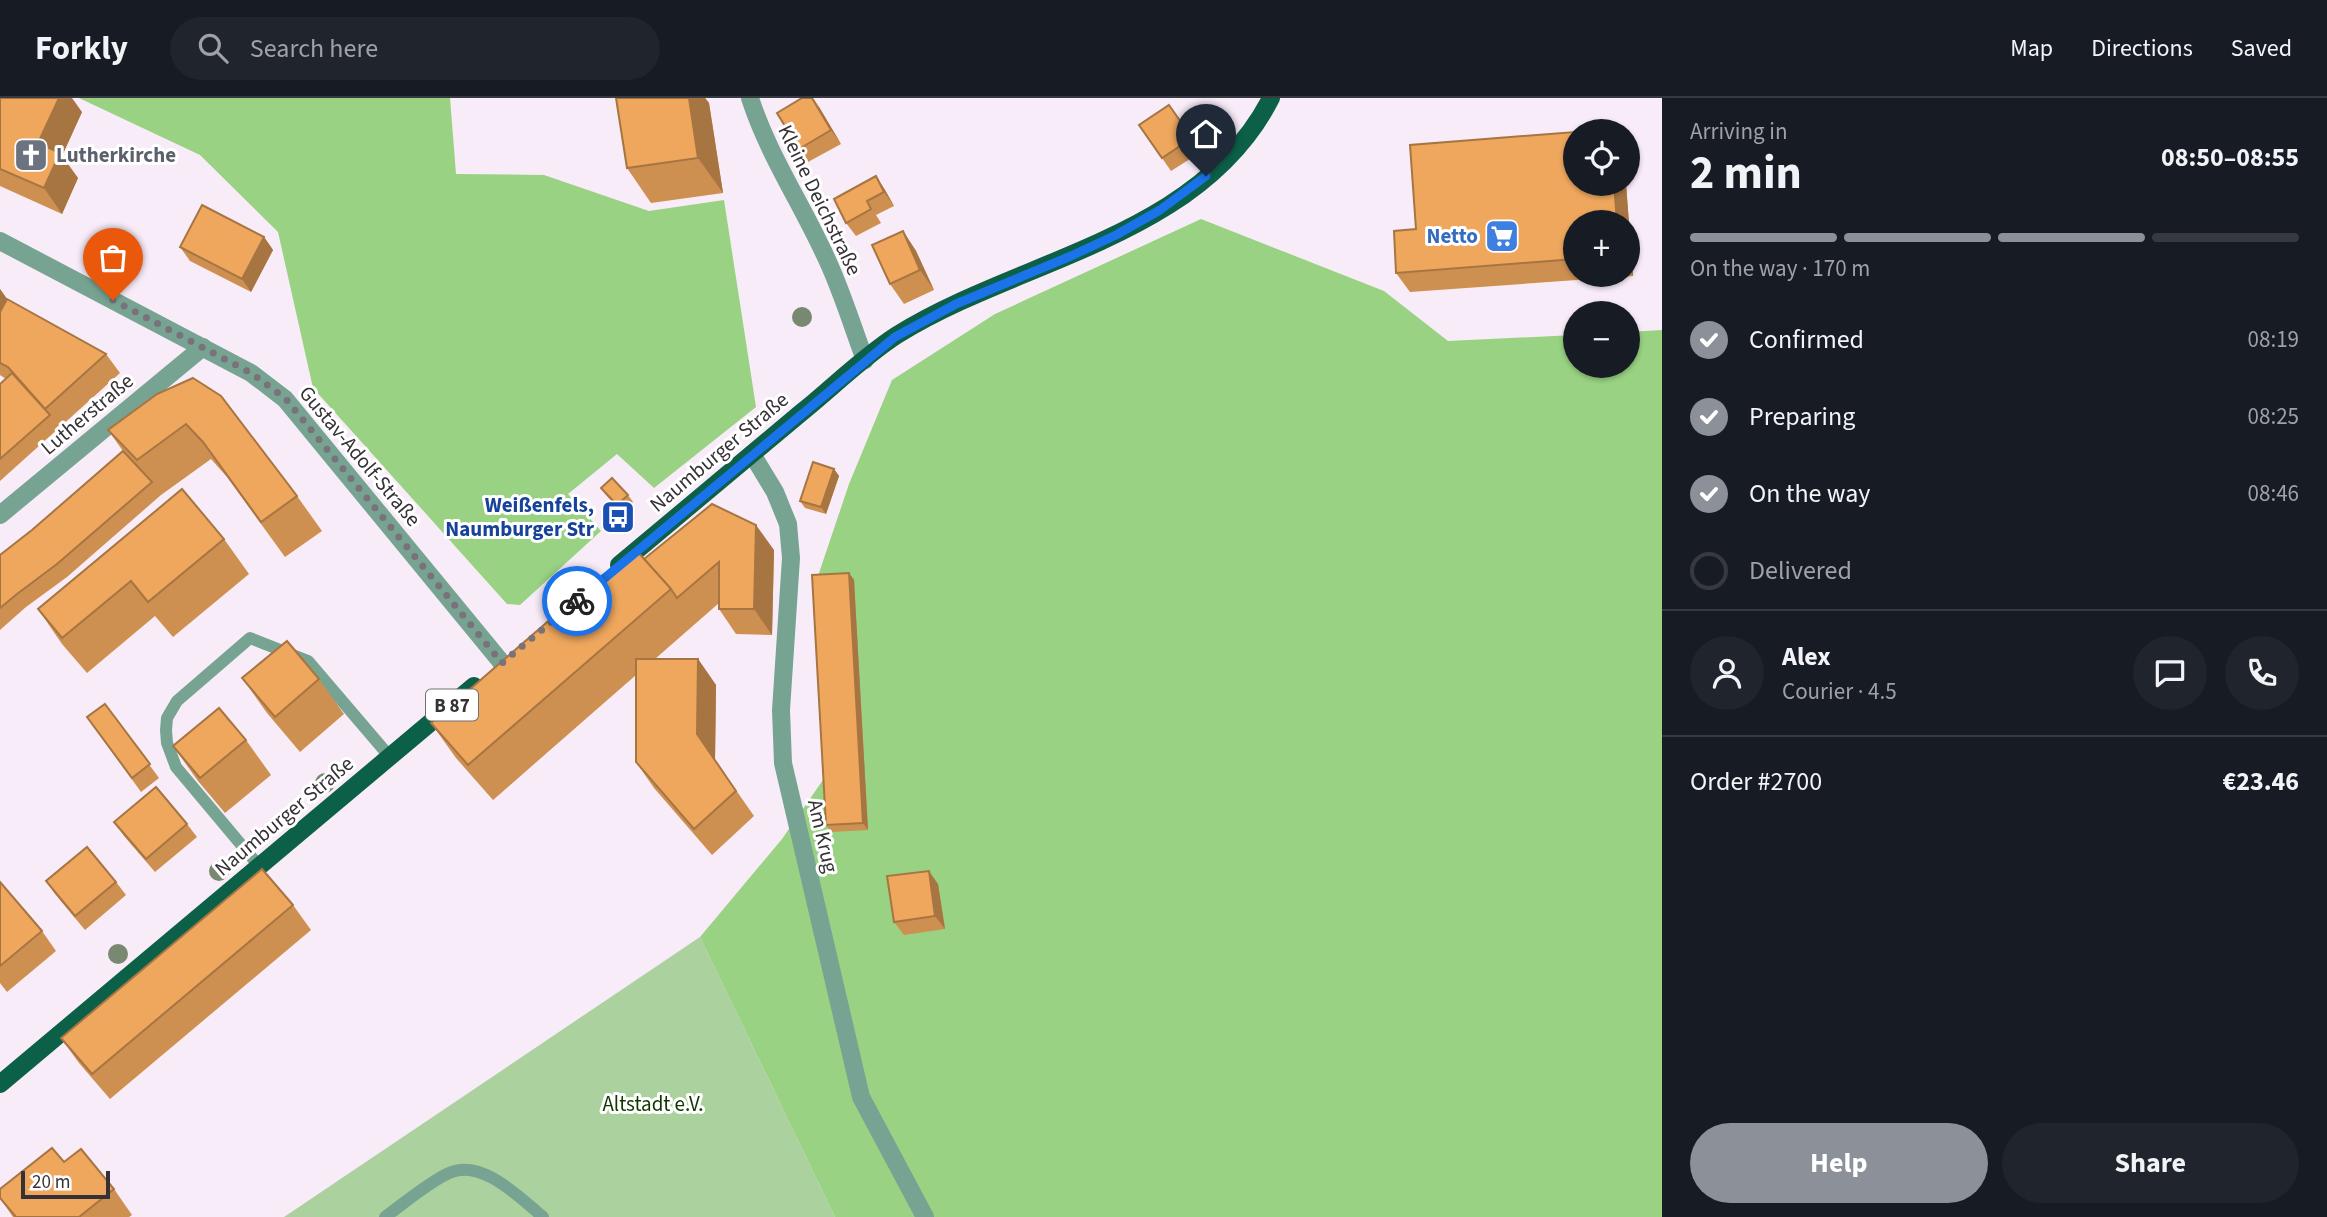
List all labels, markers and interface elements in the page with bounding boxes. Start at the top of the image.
search box [170,17,660,80]
text: Forkly [35,25,128,72]
icon: search [194,29,232,67]
text: Search here [250,30,378,67]
text: Map [2010,31,2053,66]
text: Directions [2091,31,2193,66]
text: Saved [2231,31,2292,66]
pin [1176,104,1236,176]
icon: home [1187,115,1225,153]
text: Arriving in [1690,115,1788,148]
map controls [1563,119,1640,378]
button: locate [1563,119,1640,196]
street label: Kleine Deichstraße [771,120,869,280]
church icon: Lutherkirche [12,136,50,174]
text: 08:50–08:55 [2161,139,2299,176]
place label: Lutherkirche [56,140,176,170]
text: 2 min [1690,141,1802,206]
button: + [1563,210,1640,287]
supermarket icon: Netto [1483,217,1521,255]
place label: Netto [1426,221,1478,251]
pin [83,228,143,300]
icon: bag [94,239,132,277]
text: On the way · 170 m [1690,252,1870,285]
button: − [1563,301,1640,378]
icon: check [1690,321,1728,359]
text: Confirmed [1749,321,1864,358]
text: 08:19 [2248,323,2299,356]
street label: Lutherstraße [34,366,140,462]
street label: Gustav-Adolf-Straße [292,379,428,533]
street label: Naumburger Straße [643,385,795,519]
icon: check [1690,398,1728,436]
text: Preparing [1749,398,1855,435]
text: 08:25 [2248,400,2299,433]
icon: check [1690,475,1728,513]
text: On the way [1749,475,1870,512]
text: 08:46 [2248,477,2299,510]
place label: Weißenfels, Naumburger Str [445,490,595,544]
bus stop icon: Weißenfels, Naumburger Str [599,498,637,536]
text: Delivered [1749,552,1852,589]
courier [542,566,612,636]
icon: bike [558,582,596,620]
button: person [1690,636,1764,710]
button: chat [2133,636,2207,710]
button: phone [2225,636,2299,710]
text: Alex [1782,638,1831,675]
text: Courier · 4.5 [1782,675,1897,708]
road number: B 87 [426,690,478,720]
street label: Naumburger Straße [208,749,360,883]
text: Order #2700 [1690,763,1822,800]
text: €23.46 [2223,763,2299,800]
street label: Am Krug [800,796,846,876]
park label: Altstadt e.V. [602,1089,704,1119]
button: Help [1690,1123,1988,1203]
button: Share [2002,1123,2299,1203]
scale bar [21,1168,110,1200]
text: 20 m [32,1169,70,1196]

